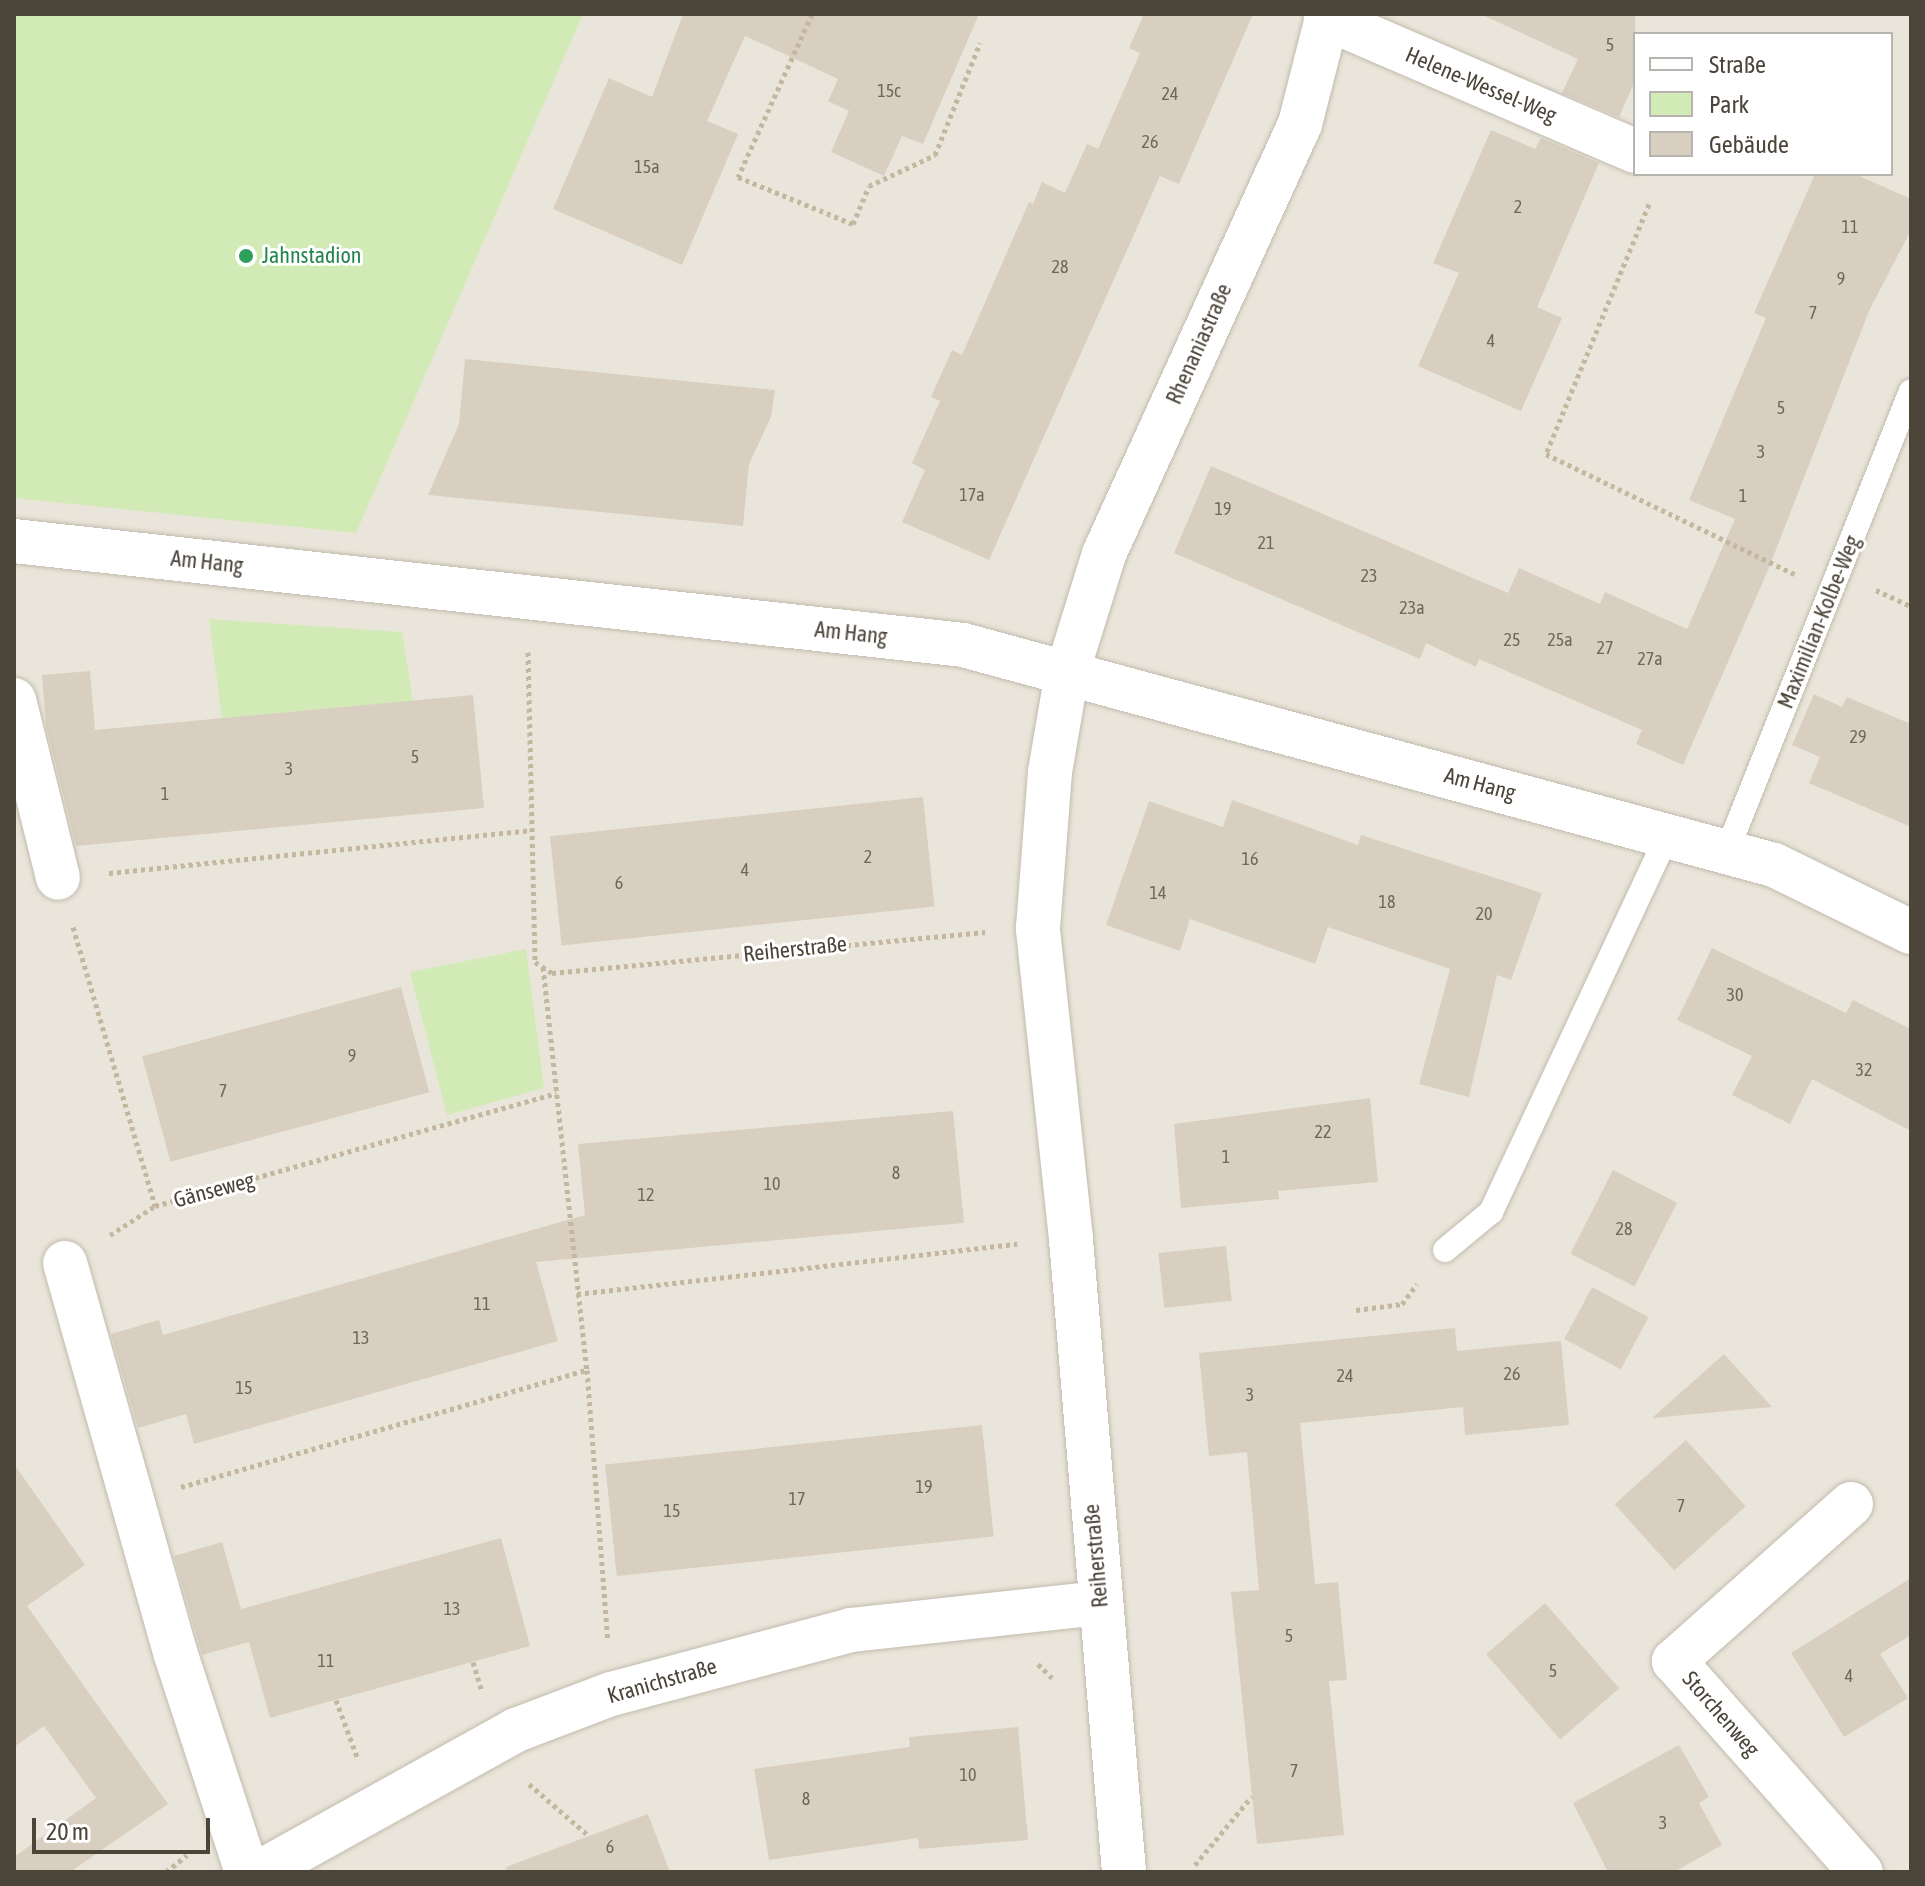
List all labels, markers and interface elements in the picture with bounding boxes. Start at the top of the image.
legend [1633,32,1893,176]
house number: 5 [1606,34,1614,56]
street label: Helene-Wessel-Weg [1402,41,1560,129]
text: Straße [1709,51,1766,78]
house number: 15c [877,80,901,102]
house number: 24 [1162,83,1178,105]
text: Park [1709,91,1749,118]
house number: 26 [1142,131,1158,153]
text: Gebäude [1709,131,1789,158]
house number: 15a [634,156,660,178]
house number: 2 [1514,196,1522,218]
house number: 11 [1842,216,1858,238]
place label: Jahnstadion [262,243,361,269]
marker: Jahnstadion [237,247,255,265]
house number: 28 [1052,256,1068,278]
house number: 9 [1837,268,1845,290]
street label: Rhenaniastraße [1161,280,1237,408]
house number: 7 [1809,302,1817,324]
house number: 4 [1487,330,1495,352]
house number: 5 [1777,397,1785,419]
house number: 3 [1757,441,1765,463]
house number: 17a [959,484,985,506]
house number: 1 [1739,485,1747,507]
house number: 19 [1215,498,1231,520]
house number: 21 [1258,532,1274,554]
street label: Maximilian-Kolbe-Weg [1772,532,1866,712]
street label: Am Hang [169,545,245,579]
house number: 23 [1361,565,1377,587]
house number: 23a [1399,597,1425,619]
street label: Am Hang [813,616,889,650]
house number: 25 [1504,629,1520,651]
house number: 25a [1547,629,1573,651]
house number: 27 [1597,637,1613,659]
house number: 27a [1637,648,1663,670]
house number: 29 [1850,726,1866,748]
house number: 5 [411,746,419,768]
house number: 3 [285,758,293,780]
street label: Am Hang [1441,762,1519,806]
house number: 1 [161,783,169,805]
house number: 2 [864,846,872,868]
house number: 16 [1242,848,1258,870]
house number: 4 [741,859,749,881]
house number: 6 [615,872,623,894]
house number: 14 [1150,882,1166,904]
house number: 18 [1379,891,1395,913]
house number: 20 [1476,903,1492,925]
street label: Reiherstraße [742,930,848,968]
house number: 30 [1727,984,1743,1006]
house number: 9 [348,1045,356,1067]
house number: 32 [1856,1059,1872,1081]
house number: 7 [219,1080,227,1102]
house number: 22 [1315,1121,1331,1143]
house number: 1 [1222,1146,1230,1168]
house number: 8 [892,1162,900,1184]
street label: Gänseweg [171,1167,257,1213]
house number: 10 [764,1173,780,1195]
house number: 12 [638,1184,654,1206]
house number: 28 [1616,1218,1632,1240]
house number: 11 [474,1293,490,1315]
house number: 13 [353,1327,369,1349]
house number: 26 [1504,1363,1520,1385]
house number: 24 [1337,1365,1353,1387]
house number: 15 [236,1377,252,1399]
house number: 3 [1246,1384,1254,1406]
house number: 19 [916,1476,932,1498]
house number: 17 [789,1488,805,1510]
house number: 7 [1677,1495,1685,1517]
house number: 15 [664,1500,680,1522]
street label: Reiherstraße [1078,1503,1114,1609]
house number: 13 [444,1598,460,1620]
house number: 5 [1285,1625,1293,1647]
house number: 11 [318,1650,334,1672]
street label: Kranichstraße [604,1653,720,1709]
house number: 5 [1549,1660,1557,1682]
house number: 4 [1845,1665,1853,1687]
street label: Storchenweg [1677,1666,1765,1762]
house number: 7 [1290,1760,1298,1782]
house number: 10 [960,1764,976,1786]
house number: 8 [802,1788,810,1810]
scale bar [36,1802,214,1852]
house number: 3 [1659,1812,1667,1834]
text: 20 m [46,1818,89,1845]
house number: 6 [606,1836,614,1858]

